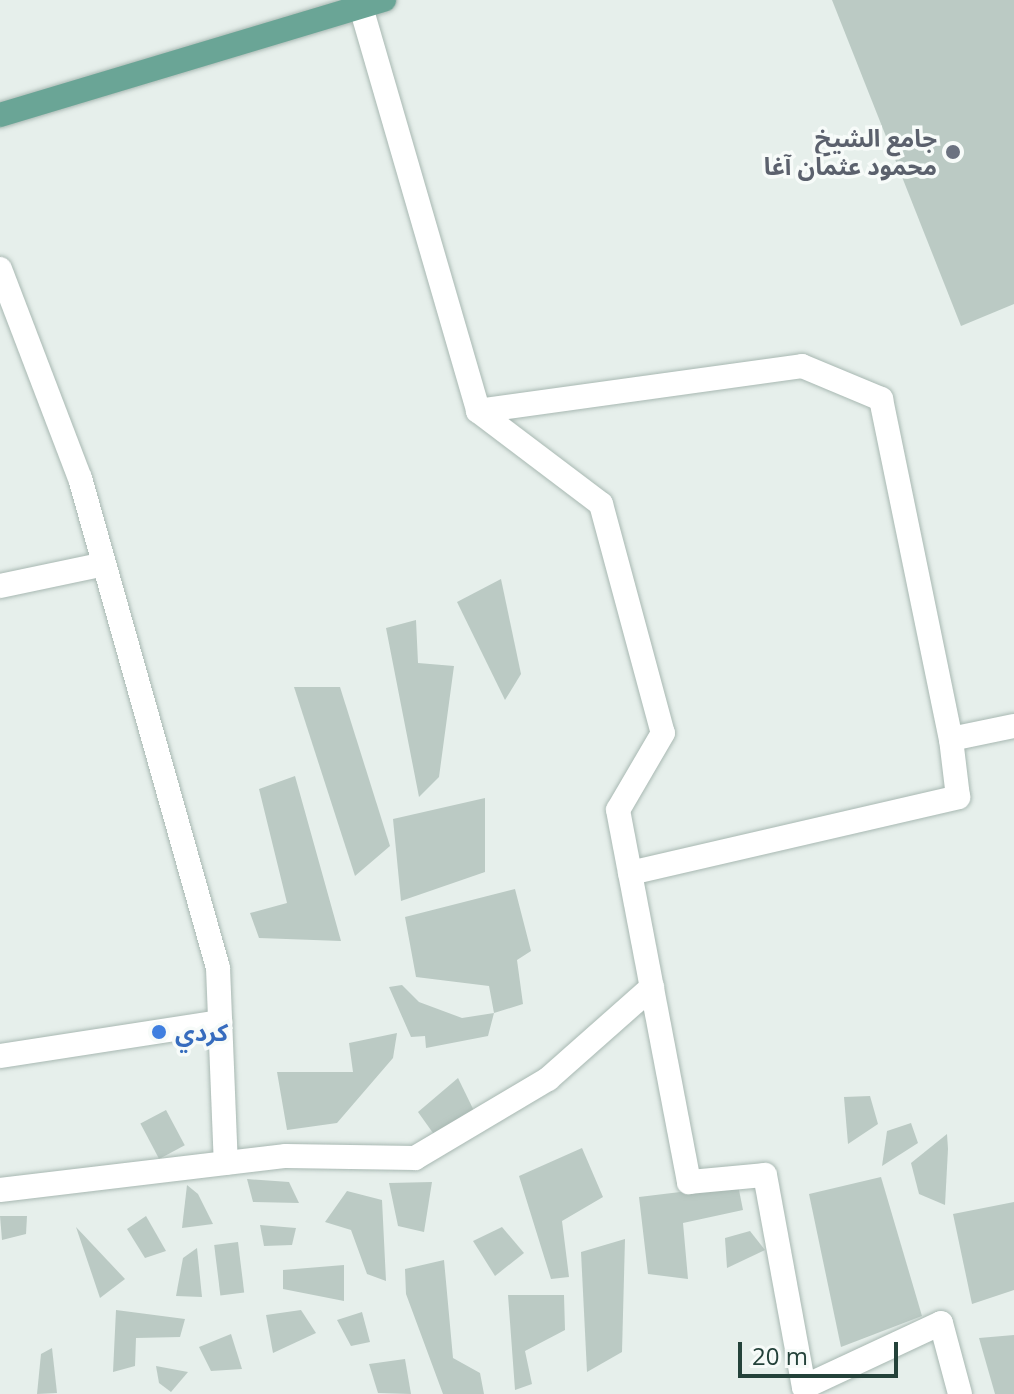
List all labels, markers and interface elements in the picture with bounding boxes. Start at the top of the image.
place label: جامع الشيخ محمود عثمان آغا [764,124,937,180]
marker: جامع الشيخ محمود عثمان آغا [944,143,962,161]
place label: كردي [175,1018,228,1046]
marker: كردي [150,1023,168,1041]
scale bar [742,1326,902,1376]
text: 20 m [752,1339,808,1372]

